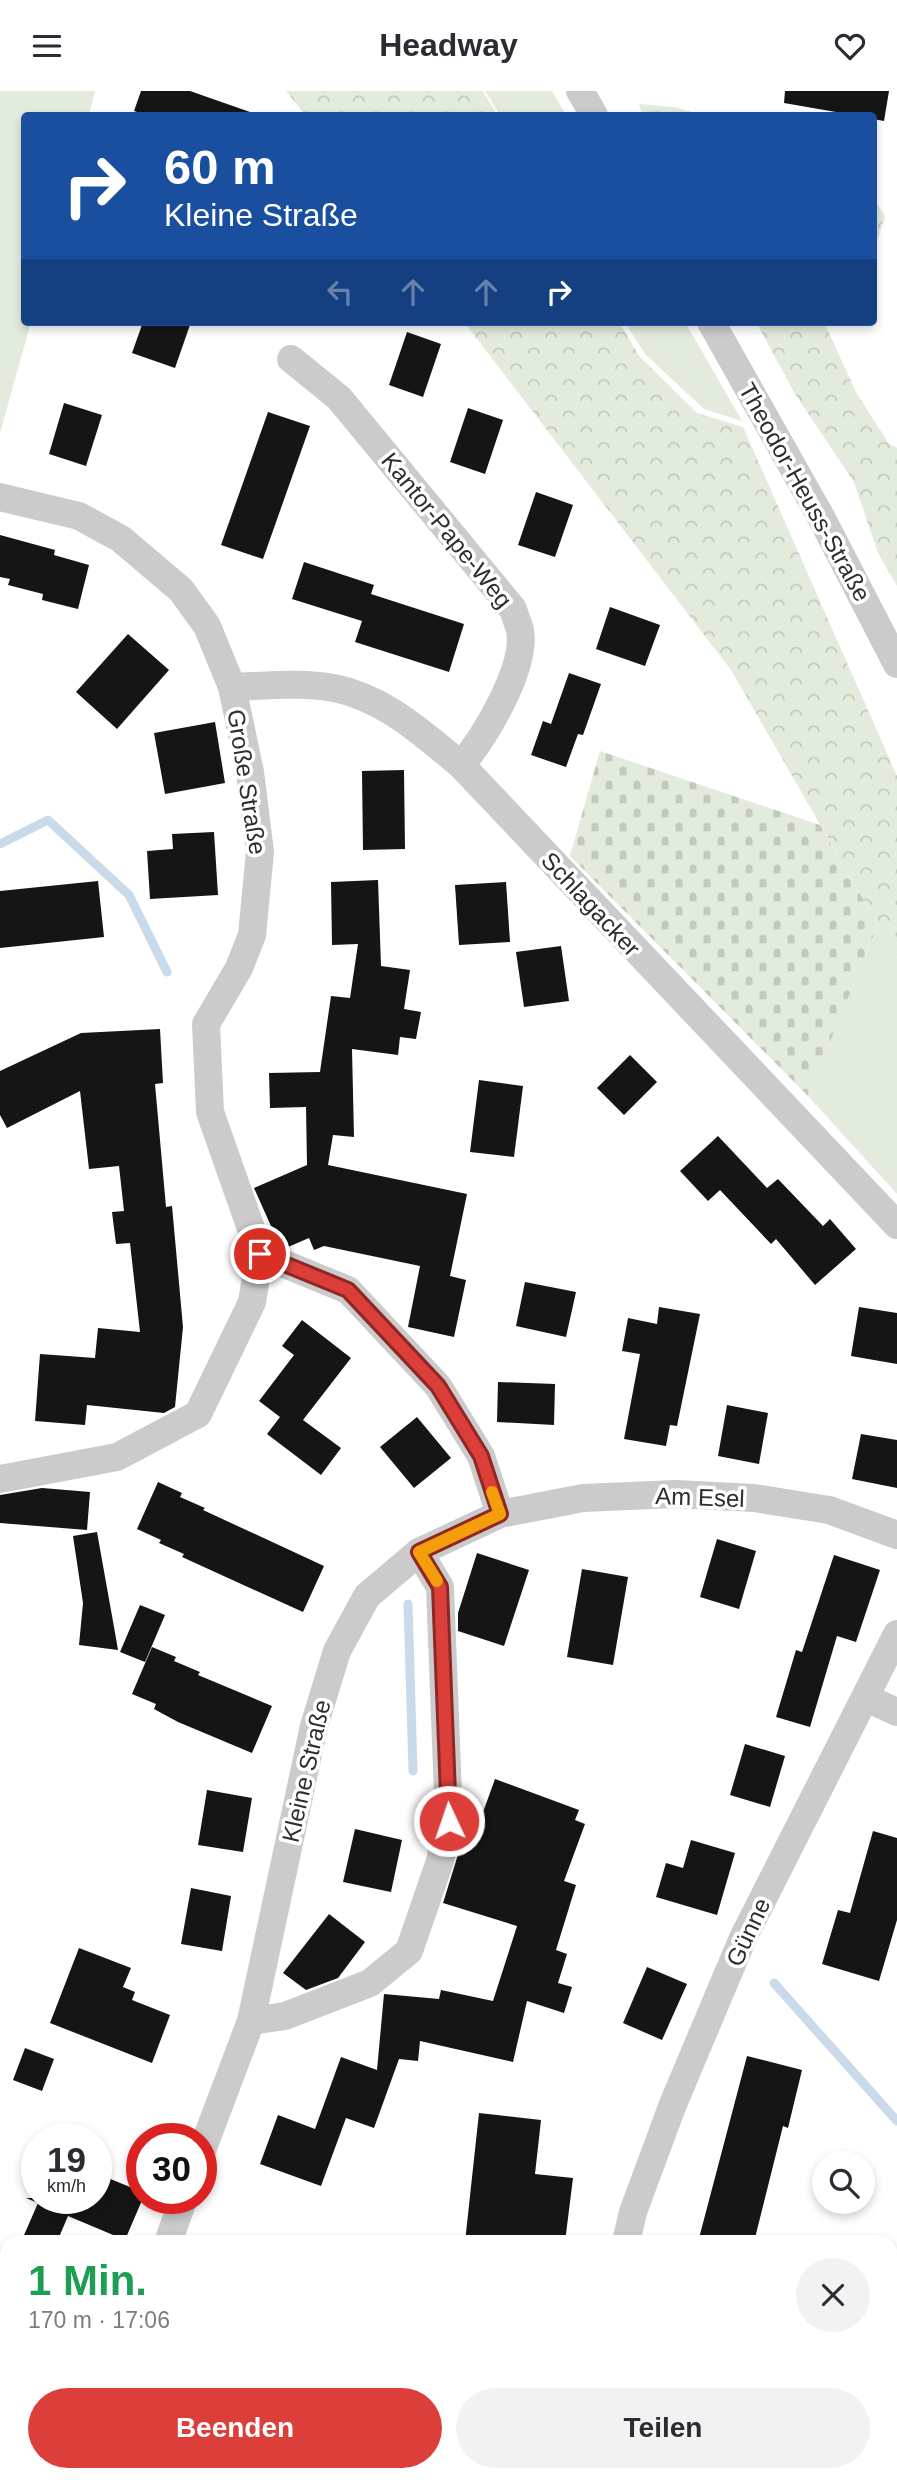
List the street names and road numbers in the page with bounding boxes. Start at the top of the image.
street label: Theodor-Heuss-Straße [734,378,876,606]
street label: Kantor-Pape-Weg [376,447,518,613]
street label: Große Straße [222,707,272,857]
street label: Schlagacker [536,846,646,962]
street label: Am Esel [655,1482,745,1512]
street label: Kleine Straße [276,1697,336,1845]
street label: Günne [721,1894,775,1970]

